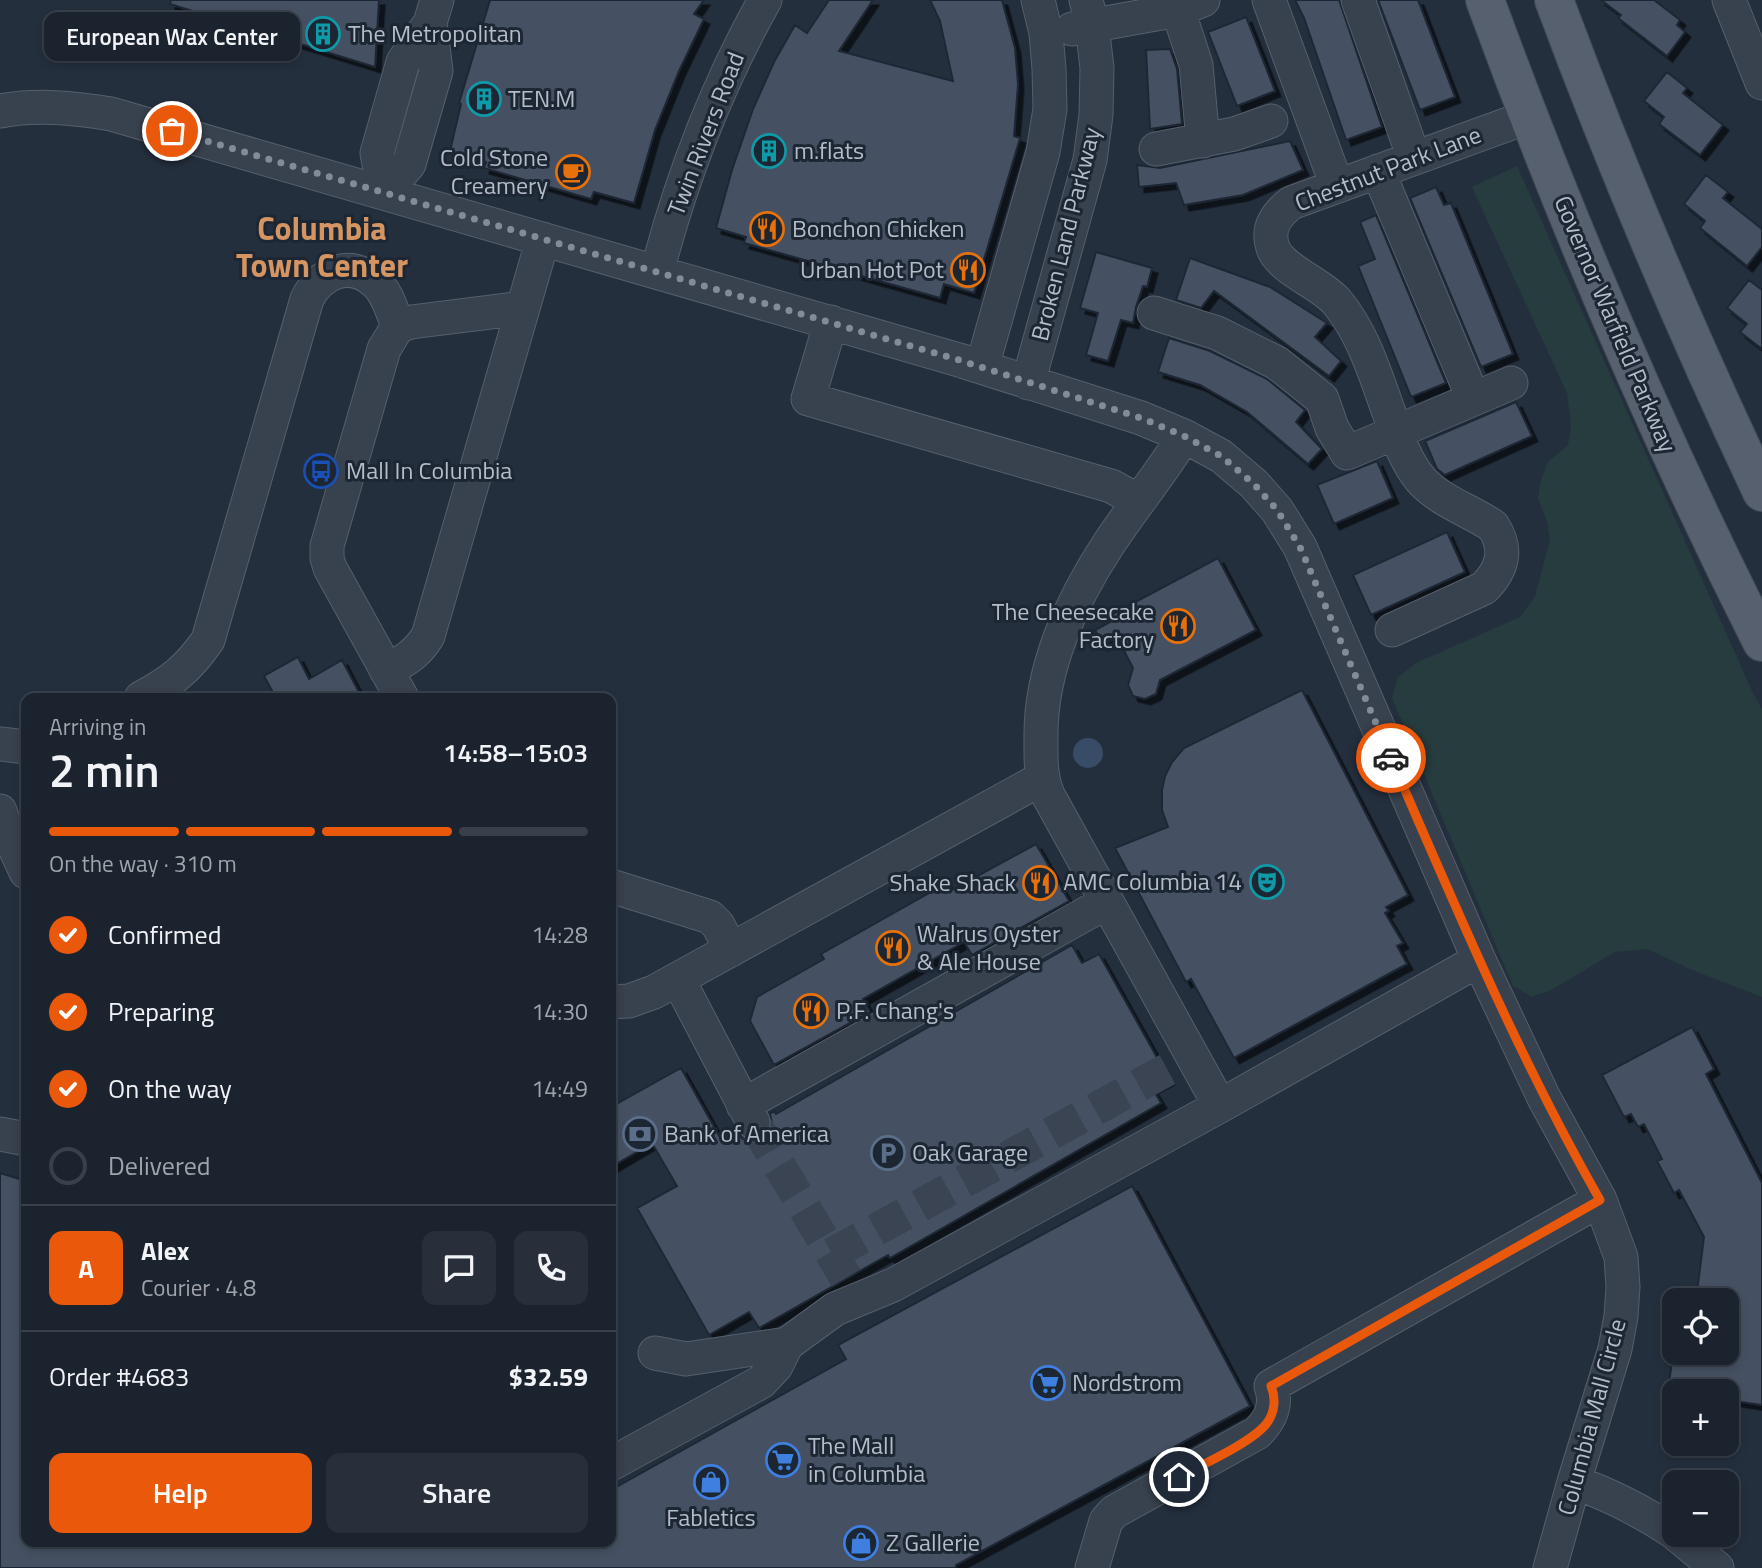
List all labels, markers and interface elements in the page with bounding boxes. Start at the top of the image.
callout: European Wax Center [44,12,300,61]
building icon: The Metropolitan [304,15,342,53]
place label: The Metropolitan [348,15,522,51]
text: European Wax Center [66,19,278,54]
street label: Twin Rivers Road [657,46,753,221]
building icon: TEN.M [465,80,503,118]
place label: TEN.M [508,80,575,116]
pin [142,101,202,161]
icon: bag [153,112,191,150]
street label: Chestnut Park Lane [1289,116,1486,220]
street label: Broken Land Parkway [1021,123,1109,344]
building icon: m.flats [750,132,788,170]
place label: m.flats [794,132,864,168]
place label: Cold Stone Creamery [440,139,548,203]
cafe icon: Cold Stone Creamery [554,153,592,191]
street label: Governor Warfield Parkway [1545,190,1687,458]
district label: Columbia Town Center [236,204,408,289]
restaurant icon: Bonchon Chicken [748,210,786,248]
place label: Bonchon Chicken [792,210,964,246]
place label: Urban Hot Pot [800,251,945,287]
restaurant icon: Urban Hot Pot [949,251,987,289]
bus stop icon: Mall In Columbia [302,452,340,490]
place label: Mall In Columbia [346,452,512,488]
place label: The Cheesecake Factory [992,593,1154,657]
restaurant icon: The Cheesecake Factory [1159,607,1197,645]
text: Arriving in [49,709,146,744]
courier [1356,723,1426,793]
text: 14:58–15:03 [443,733,588,772]
text: 2 min [49,735,160,805]
icon: car [1372,739,1410,777]
text: On the way · 310 m [49,846,237,881]
place label: AMC Columbia 14 [1063,863,1242,899]
theatre icon: AMC Columbia 14 [1248,863,1286,901]
place label: Shake Shack [890,864,1016,900]
restaurant icon: Shake Shack [1021,864,1059,902]
text: Confirmed [108,915,222,954]
place label: Walrus Oyster & Ale House [917,915,1060,979]
icon: check [49,916,87,954]
text: 14:28 [531,917,588,952]
restaurant icon: Walrus Oyster & Ale House [874,929,912,967]
text: Preparing [108,992,214,1031]
restaurant icon: P.F. Chang's [792,992,830,1030]
place label: P.F. Chang's [836,992,954,1028]
icon: check [49,993,87,1031]
text: 14:30 [531,994,588,1029]
text: On the way [108,1069,232,1108]
icon: check [49,1070,87,1108]
text: 14:49 [531,1071,588,1106]
bank icon: Bank of America [621,1115,659,1153]
place label: Bank of America [664,1115,829,1151]
parking icon: Oak Garage [869,1134,907,1172]
place label: Oak Garage [912,1134,1028,1170]
text: Delivered [108,1146,211,1185]
text: Alex [141,1231,189,1270]
button: chat [422,1231,496,1305]
button: phone [514,1231,588,1305]
text: A [78,1249,94,1288]
text: Courier · 4.8 [141,1270,256,1305]
map controls [1662,1288,1739,1547]
button: locate [1662,1288,1739,1365]
street label: Columbia Mall Circle [1547,1314,1635,1519]
text: Order #4683 [49,1357,189,1396]
text: $32.59 [509,1357,588,1396]
supermarket icon: Nordstrom [1029,1364,1067,1402]
place label: Nordstrom [1072,1364,1182,1400]
button: + [1662,1379,1739,1456]
place label: The Mall in Columbia [808,1427,925,1491]
supermarket icon: The Mall in Columbia [764,1441,802,1479]
pin [1149,1447,1209,1507]
button: Help [49,1453,312,1533]
button: Share [326,1453,588,1533]
icon: home [1160,1458,1198,1496]
shop icon: Fabletics [692,1463,730,1501]
button: − [1662,1470,1739,1547]
place label: Fabletics [666,1499,756,1535]
shop icon: Z Gallerie [842,1524,880,1562]
place label: Z Gallerie [886,1524,980,1560]

